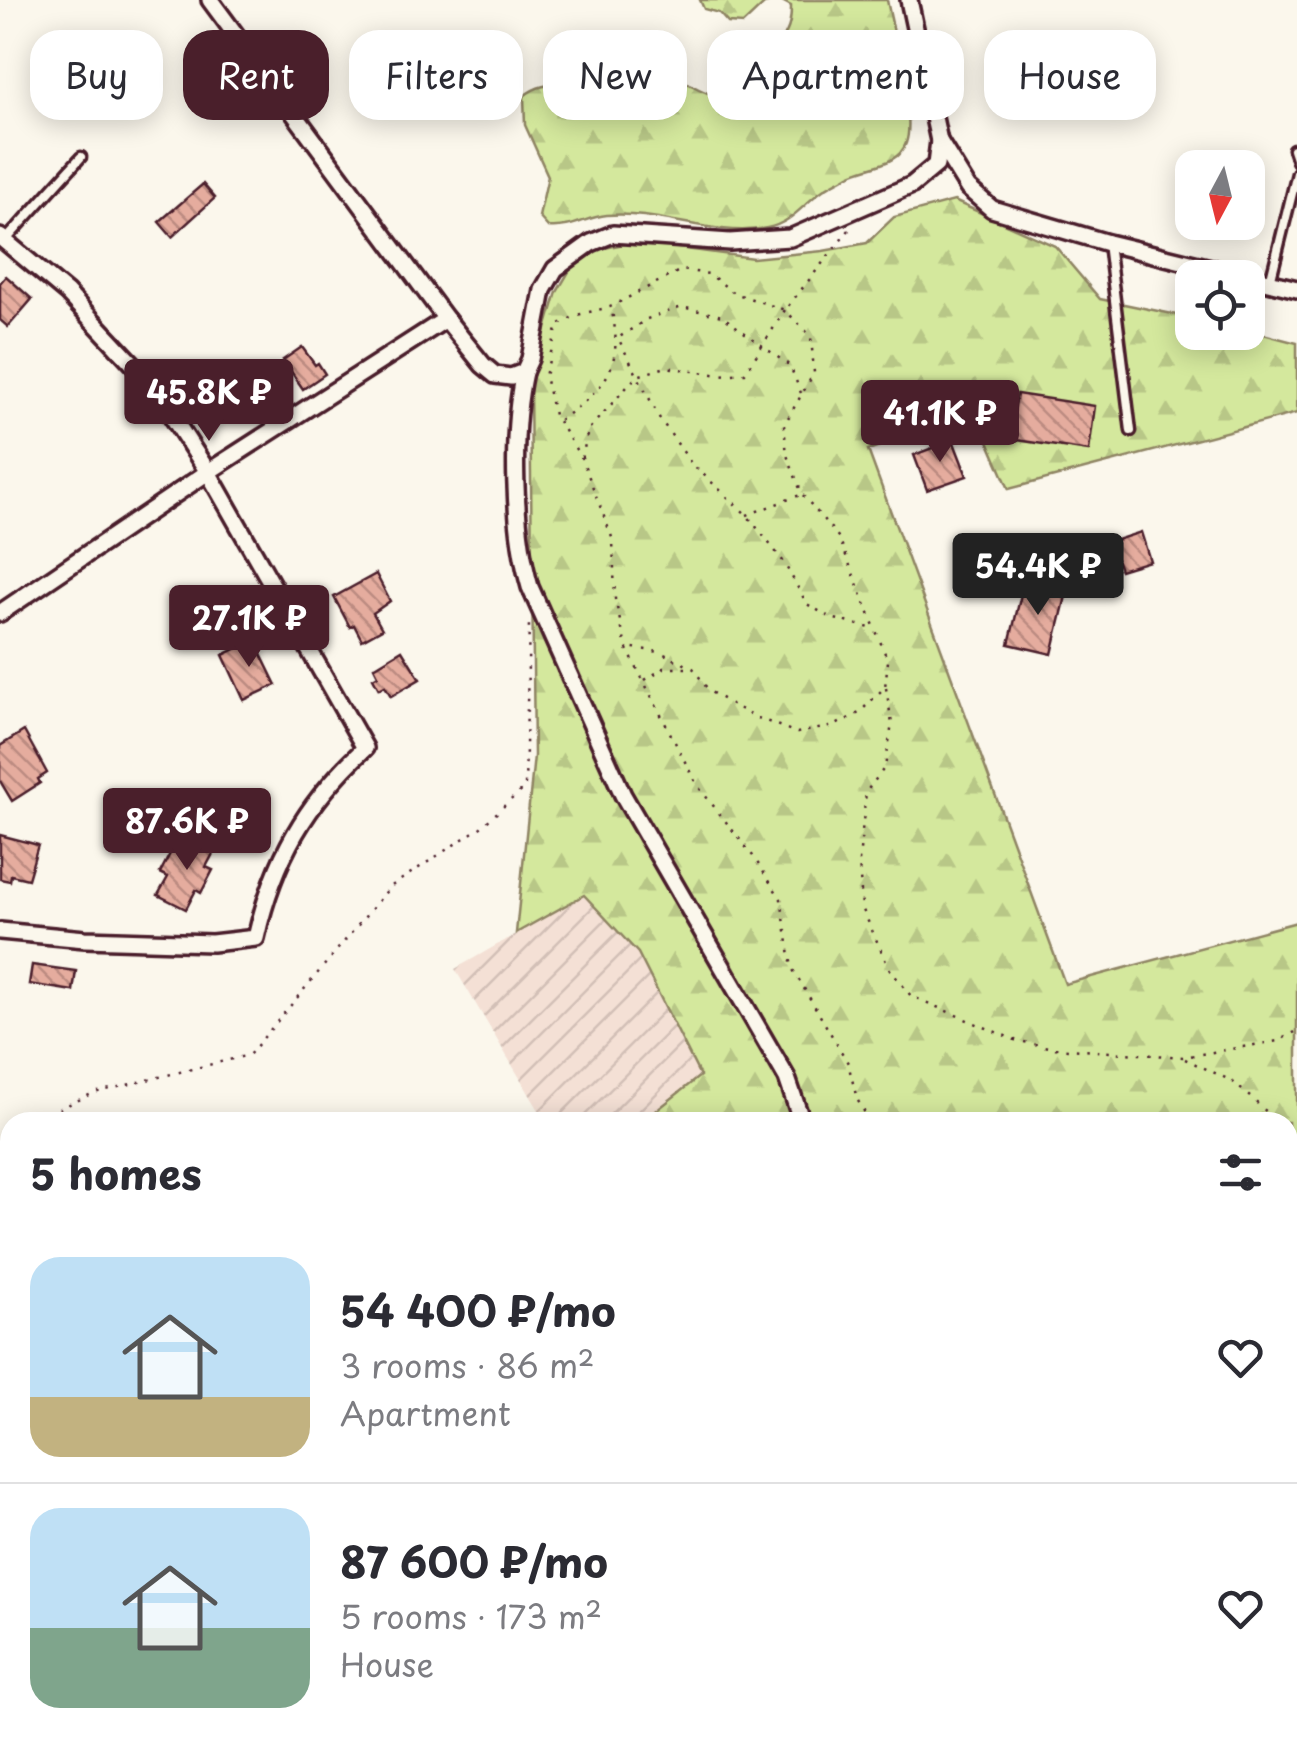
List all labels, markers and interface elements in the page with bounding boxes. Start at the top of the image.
chip: Buy [30,30,163,120]
chip: Rent [183,30,329,120]
chip: Filters [349,30,523,120]
chip: New [543,30,687,120]
chip: Apartment [707,30,964,120]
chip: House [984,30,1156,120]
north arrow [1175,150,1265,240]
map controls [1175,150,1265,350]
button: locate [1175,260,1265,350]
pin: 45.8K ₽ [117,359,301,444]
text: 45.8K ₽ [146,367,272,415]
pin: 41.1K ₽ [848,380,1032,465]
text: 41.1K ₽ [883,388,997,436]
pin: 54.4K ₽ [946,533,1130,618]
text: 54.4K ₽ [975,541,1101,589]
pin: 27.1K ₽ [157,585,341,670]
text: 27.1K ₽ [191,593,307,641]
pin: 87.6K ₽ [95,788,279,873]
text: 87.6K ₽ [125,796,249,844]
text: 5 homes [30,1141,202,1204]
icon: filters [1213,1145,1268,1200]
text: 54 400 ₽/mo [340,1278,616,1341]
icon: home [110,1297,230,1417]
icon: heart [1213,1330,1268,1385]
text: 3 rooms · 86 m² [340,1341,595,1389]
text: Apartment [340,1389,511,1437]
text: 87 600 ₽/mo [340,1529,608,1592]
icon: home [110,1548,230,1668]
icon: heart [1213,1581,1268,1636]
text: 5 rooms · 173 m² [340,1592,602,1640]
text: House [340,1640,434,1688]

